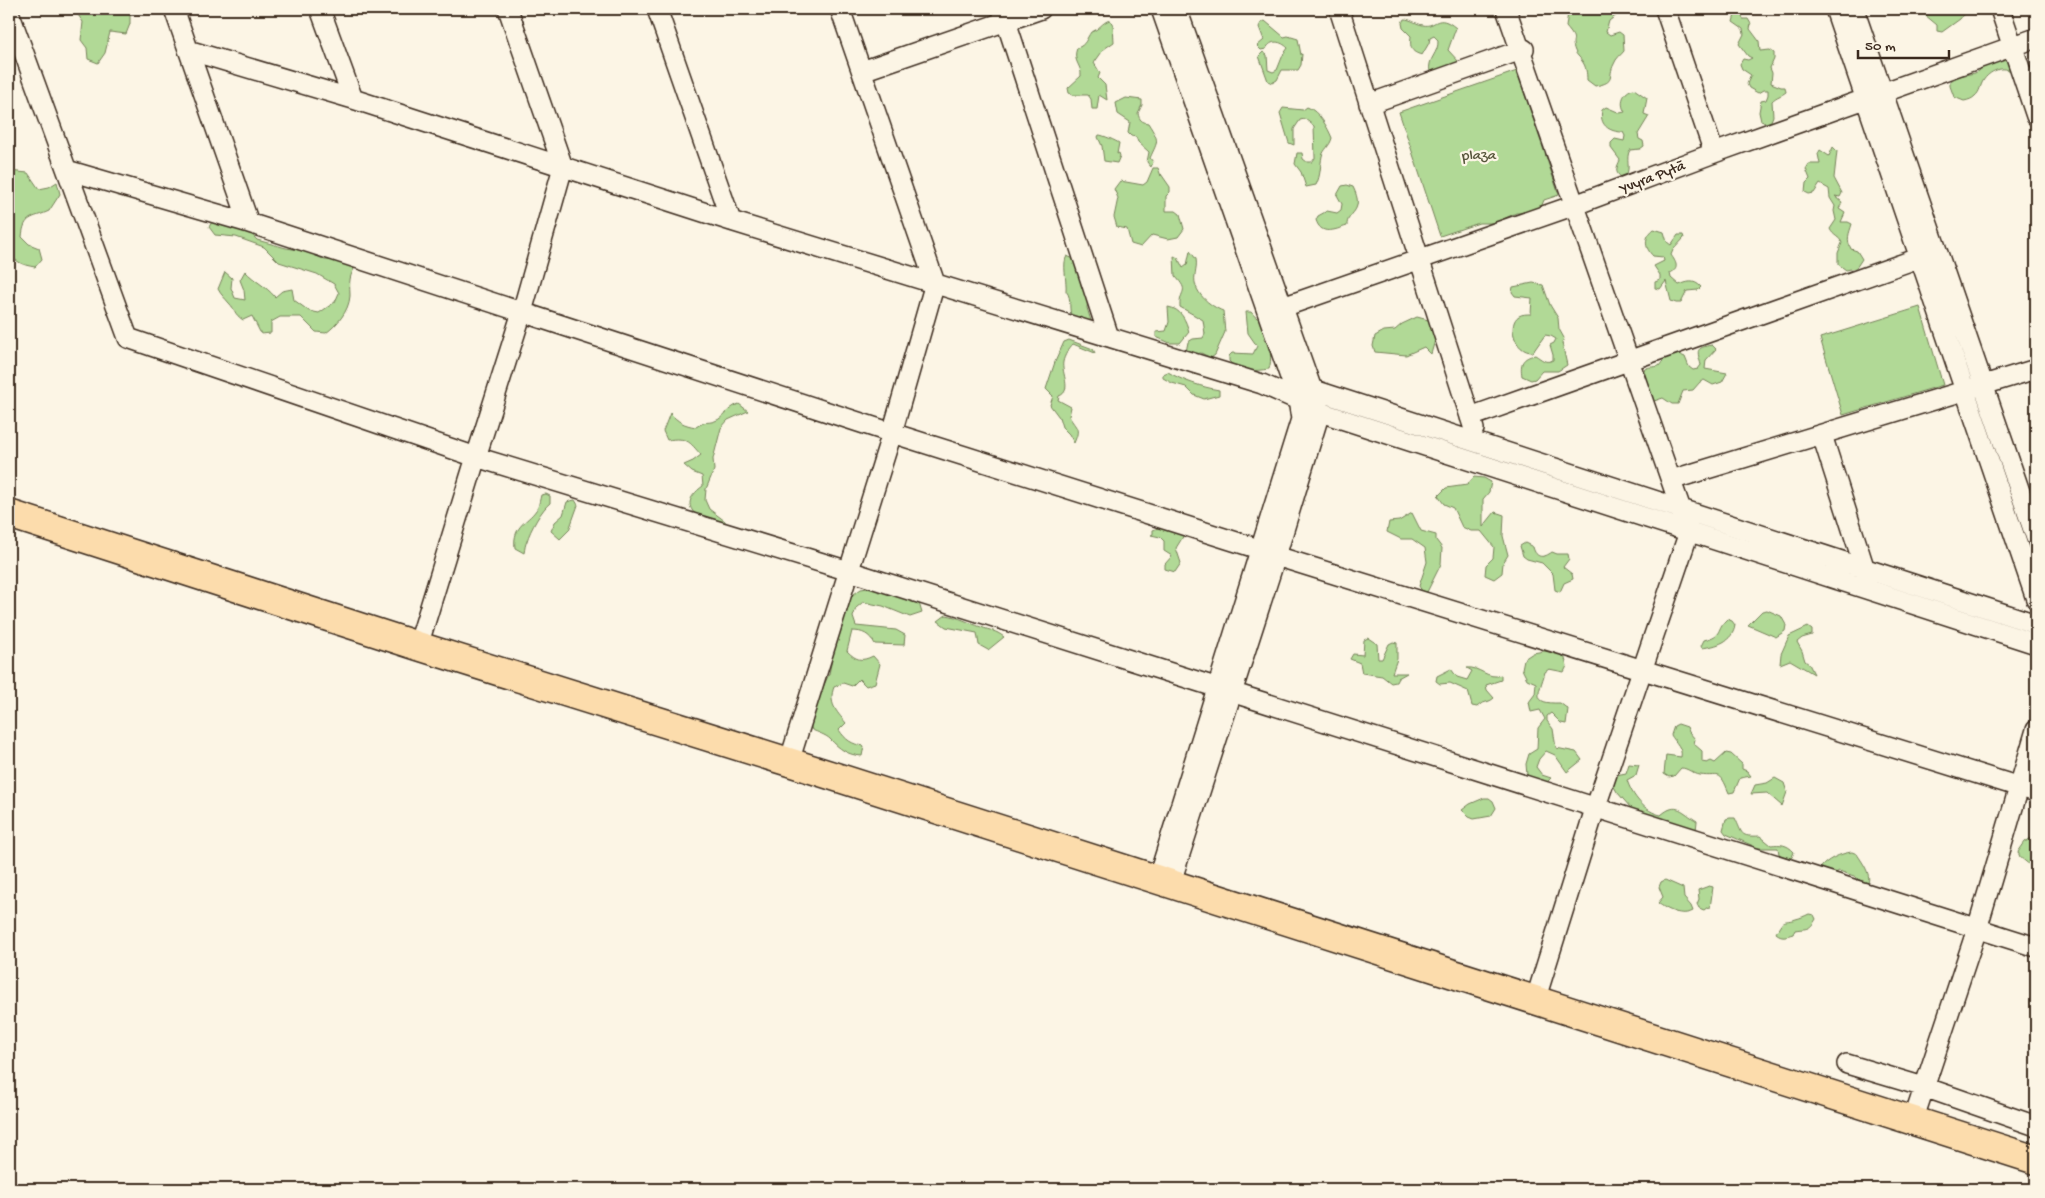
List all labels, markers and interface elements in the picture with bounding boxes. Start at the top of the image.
scale bar [1858,28,1949,60]
text: 50 m [1865,38,1896,56]
park label: plaza [1461,147,1497,165]
street label: Yvyra Pytã [1616,157,1688,199]

